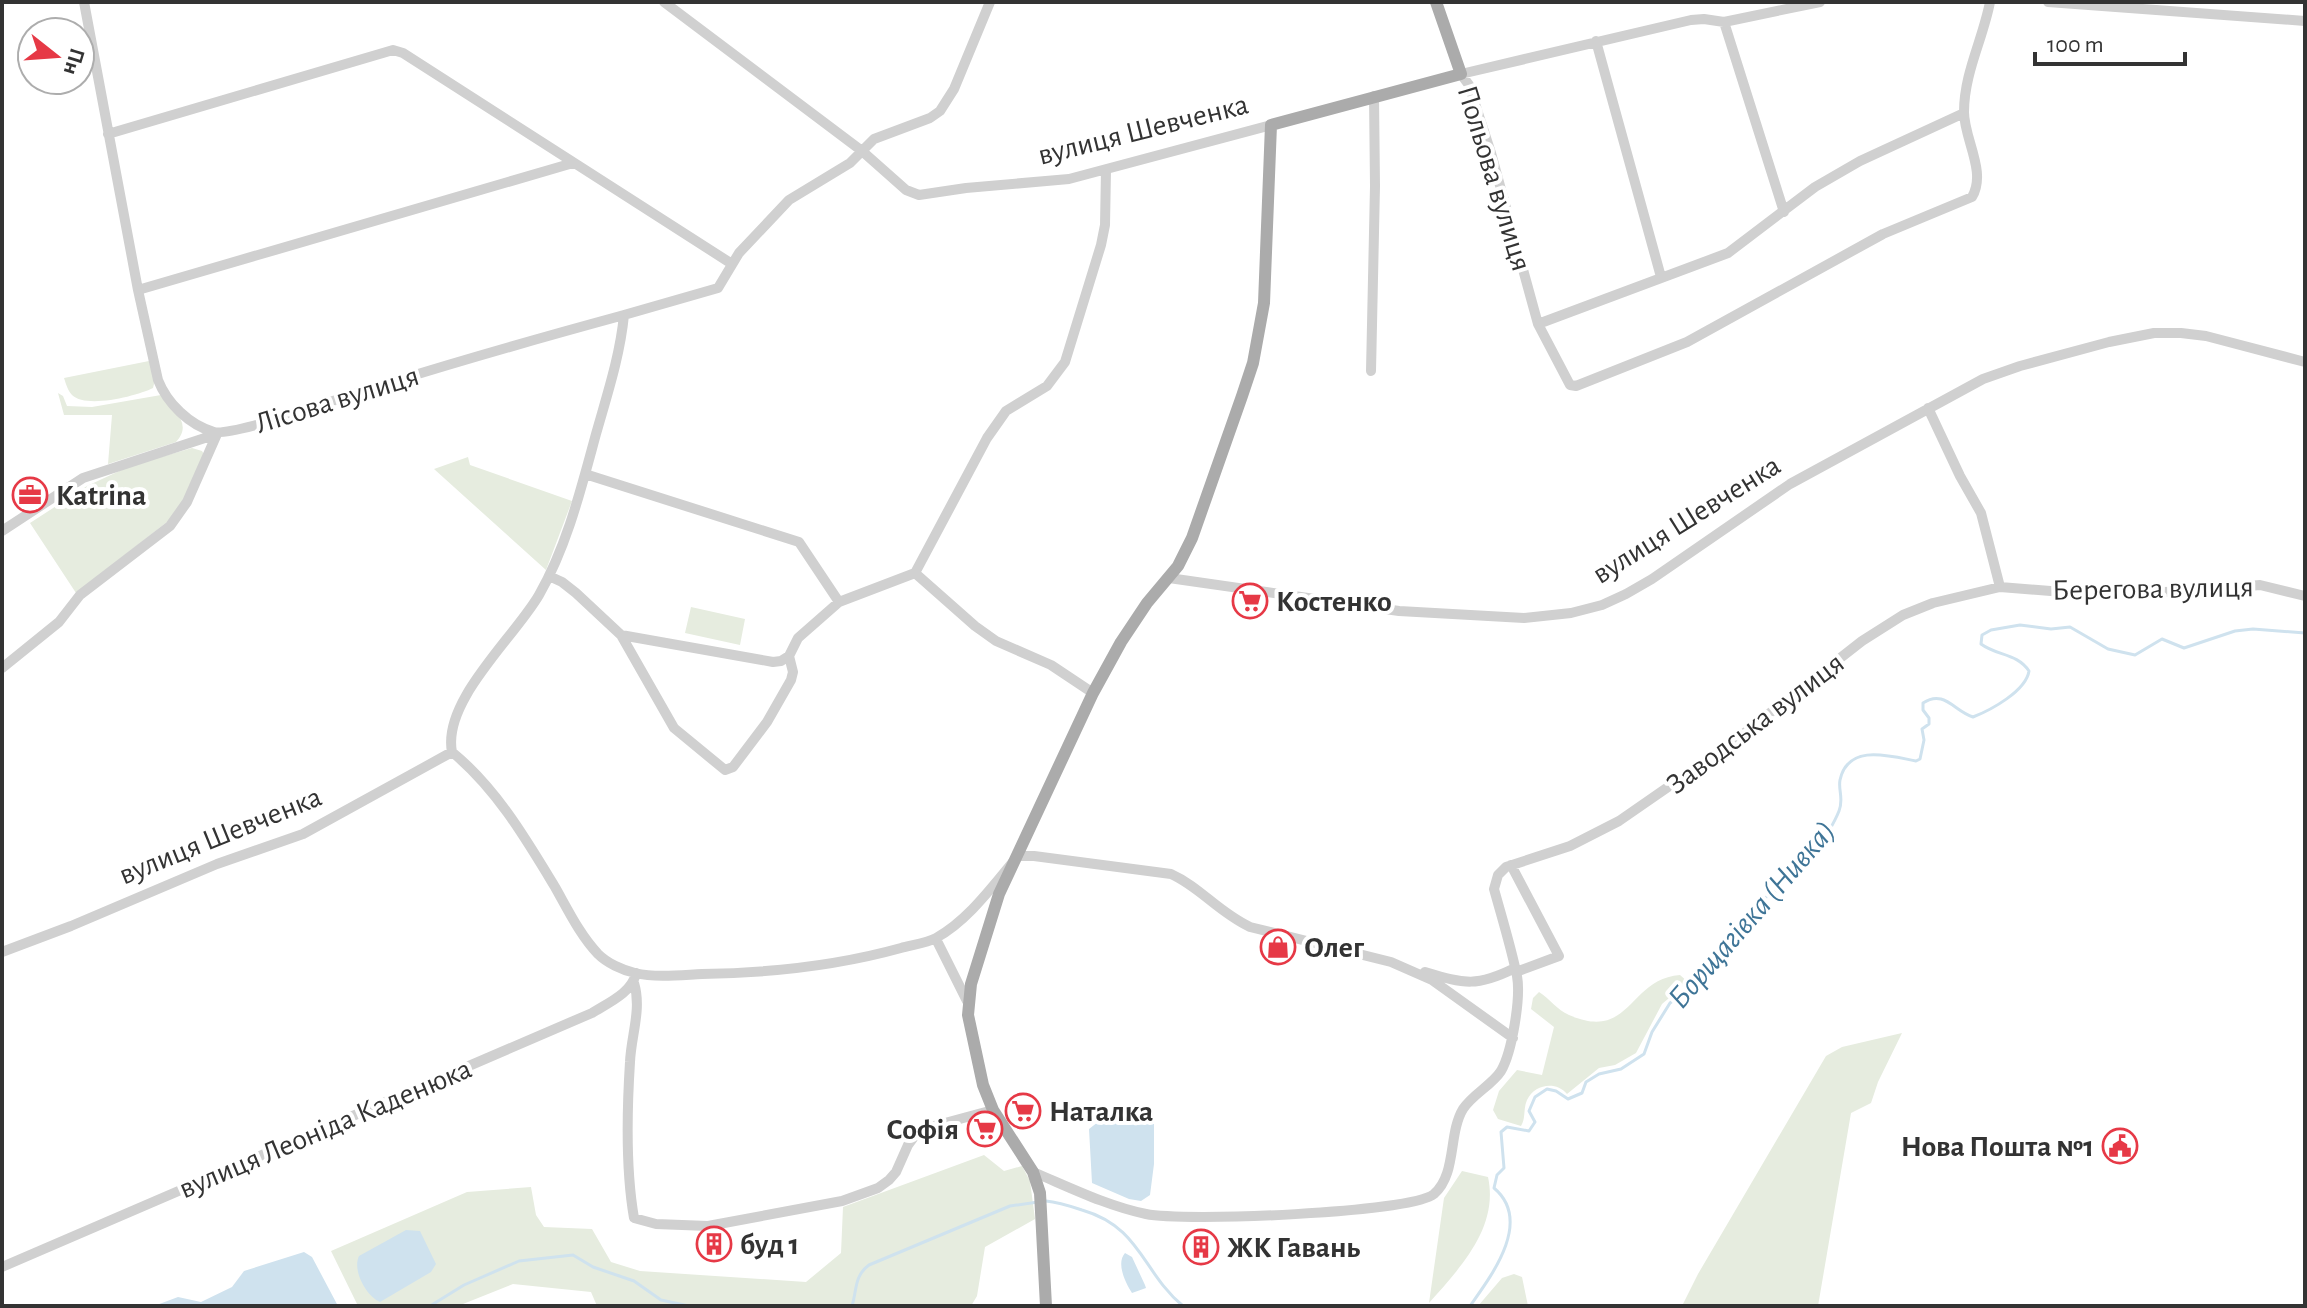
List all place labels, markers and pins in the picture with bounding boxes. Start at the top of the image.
office icon: Katrina [11,476,49,514]
place label: Katrina [56,481,146,511]
supermarket icon: Костенко [1231,582,1269,620]
place label: Костенко [1276,587,1392,617]
shop icon: Олег [1259,928,1297,966]
place label: Олег [1304,933,1365,963]
supermarket icon: Наталка [1004,1092,1042,1130]
place label: Наталка [1049,1097,1153,1127]
supermarket icon: Софія [966,1110,1004,1148]
place label: Софія [886,1115,959,1145]
public building icon: Нова Пошта №1 [2101,1127,2139,1165]
place label: Нова Пошта №1 [1901,1132,2094,1162]
building icon: буд 1 [695,1225,733,1263]
building icon: ЖК Гавань [1182,1228,1220,1266]
place label: буд 1 [740,1230,799,1260]
place label: ЖК Гавань [1227,1233,1360,1263]

